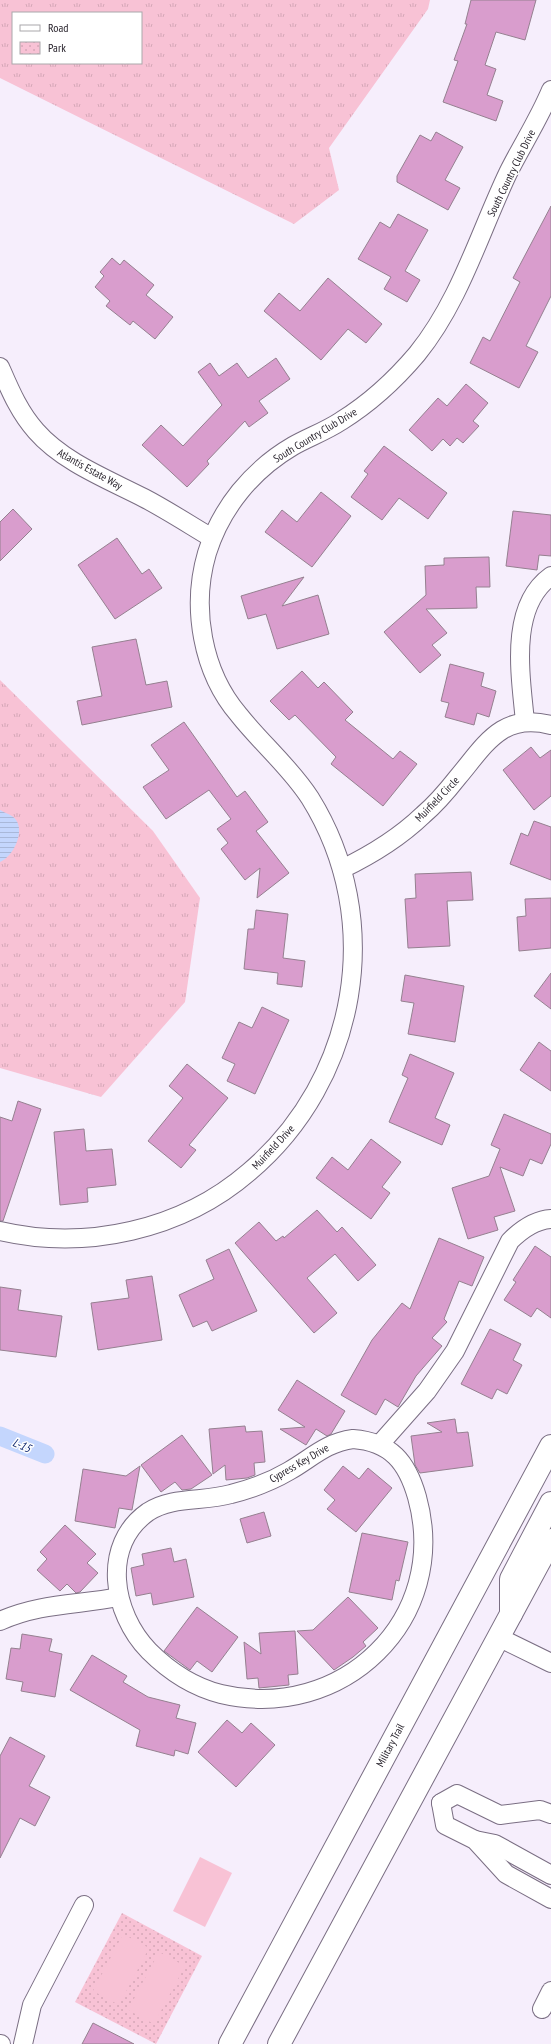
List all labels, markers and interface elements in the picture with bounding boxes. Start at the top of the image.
legend [12,12,142,64]
text: Road [48,20,68,35]
text: Park [48,40,66,55]
street label: South Country Club Drive [484,127,538,219]
street label: South Country Club Drive [271,404,360,466]
street label: Atlantis Estate Way [55,445,126,493]
street label: Muirfield Circle [412,773,462,825]
street label: Muirfield Drive [249,1121,298,1172]
water label: L-15 [11,1434,35,1456]
street label: Cypress Key Drive [267,1440,332,1486]
street label: Military Trail [373,1721,407,1769]

